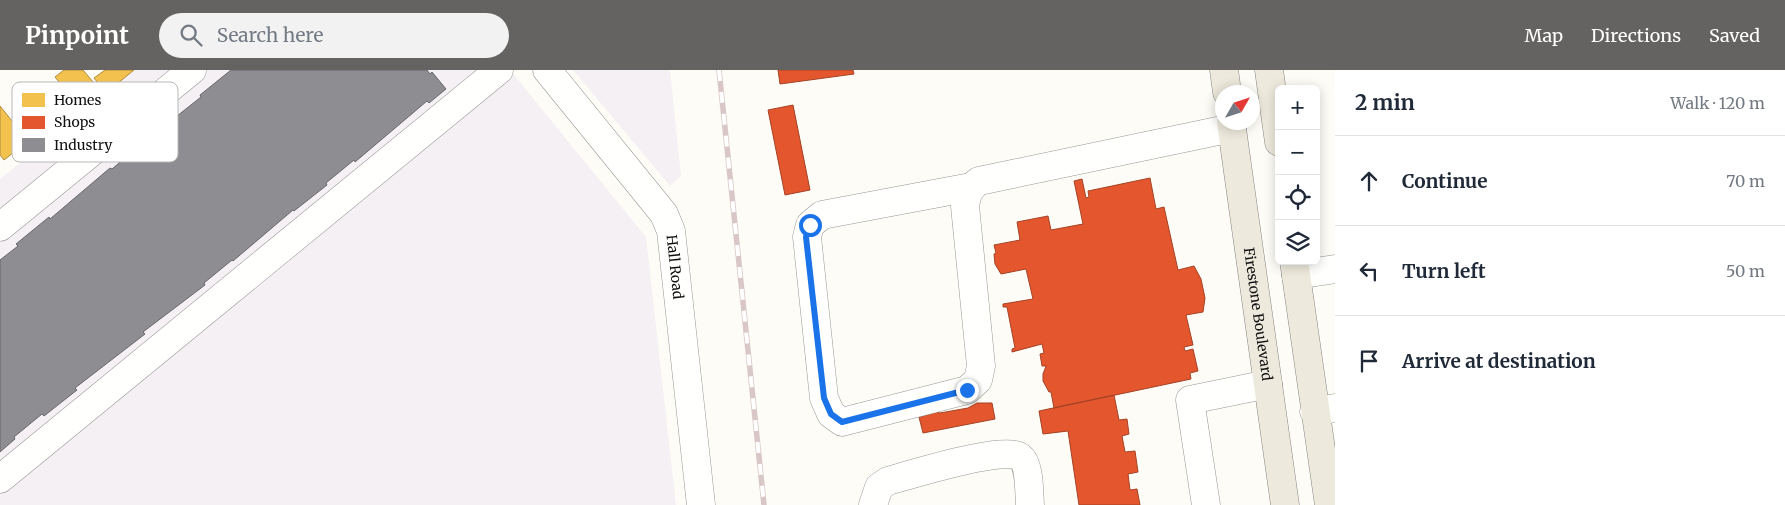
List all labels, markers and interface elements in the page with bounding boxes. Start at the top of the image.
search box [159,13,509,58]
text: Pinpoint [25,20,129,51]
icon: search [177,21,205,49]
text: Search here [217,23,323,47]
text: Map [1525,24,1563,47]
text: Directions [1591,24,1681,47]
text: Saved [1709,24,1760,47]
legend [12,82,178,162]
north arrow [1215,85,1260,130]
map controls [1275,85,1320,265]
button: + [1275,85,1320,130]
text: 2 min [1355,89,1415,116]
text: Homes [54,91,101,109]
text: Walk · 120 m [1670,93,1765,113]
text: Shops [54,113,95,131]
button: − [1275,130,1320,175]
text: Industry [54,136,113,154]
icon: ahead [1355,167,1383,195]
text: Continue [1402,169,1488,193]
text: 70 m [1726,171,1765,191]
button: locate [1275,175,1320,220]
route start [799,214,822,237]
button: layers [1275,220,1320,265]
street label: Hall Road [662,234,687,301]
street label: Firestone Boulevard [1240,246,1276,383]
icon: left [1355,257,1383,285]
text: Turn left [1402,259,1486,283]
text: 50 m [1726,261,1765,281]
icon: arrive [1355,347,1383,375]
text: Arrive at destination [1402,349,1596,373]
route end [956,379,979,402]

